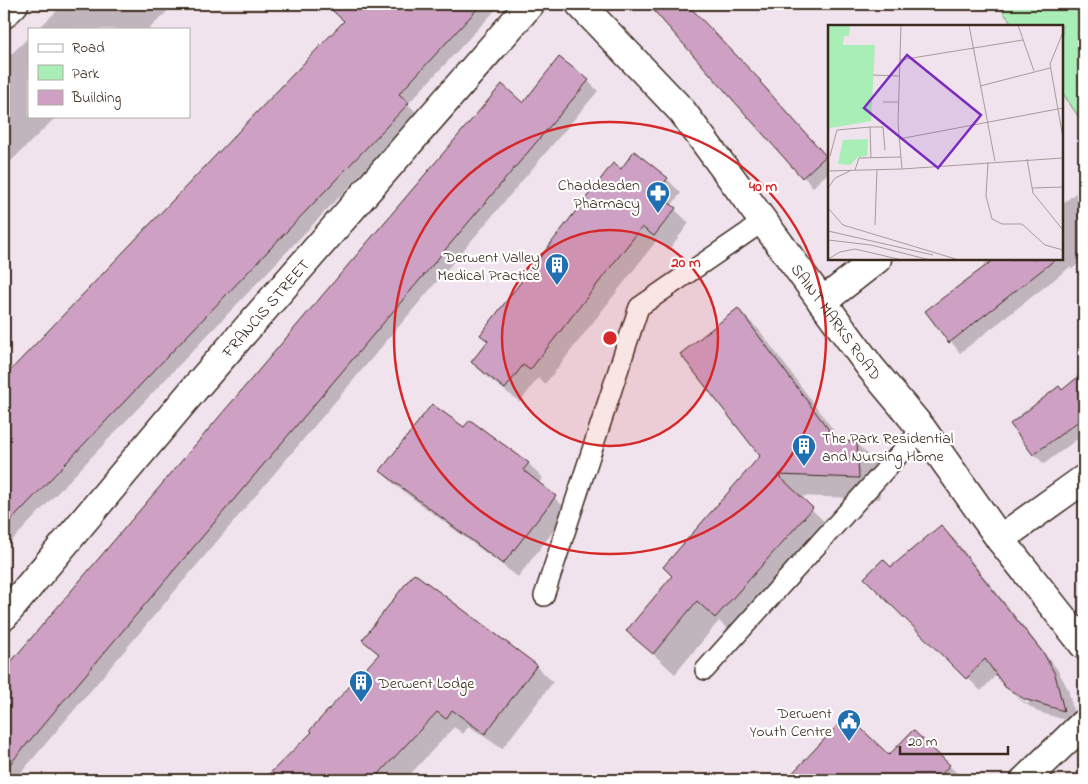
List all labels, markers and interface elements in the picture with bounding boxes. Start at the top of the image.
inset map [828,25,1063,260]
legend [28,28,190,118]
text: Road [72,37,105,59]
text: Park [72,63,100,85]
text: Building [71,87,121,110]
place label: Chaddesden Pharmacy [558,174,640,216]
text: 40 m [748,176,777,198]
pharmacy icon: Chaddesden Pharmacy [645,180,671,214]
place label: Derwent Valley Medical Practice [437,246,541,288]
building icon: Derwent Valley Medical Practice [544,252,570,286]
text: 20 m [670,252,701,274]
street label: FRANCIS STREET [216,255,316,364]
street label: SAINT MARKS ROAD [784,259,886,386]
centre of rings [601,329,619,347]
place label: The Park Residential and Nursing Home [822,427,954,469]
building icon: The Park Residential and Nursing Home [791,433,817,467]
building icon: Derwent Lodge [348,669,374,703]
place label: Derwent Lodge [377,672,475,696]
place label: Derwent Youth Centre [749,702,833,744]
public building icon: Derwent Youth Centre [836,708,862,742]
scale bar [900,724,1008,756]
text: 20 m [908,731,938,753]

